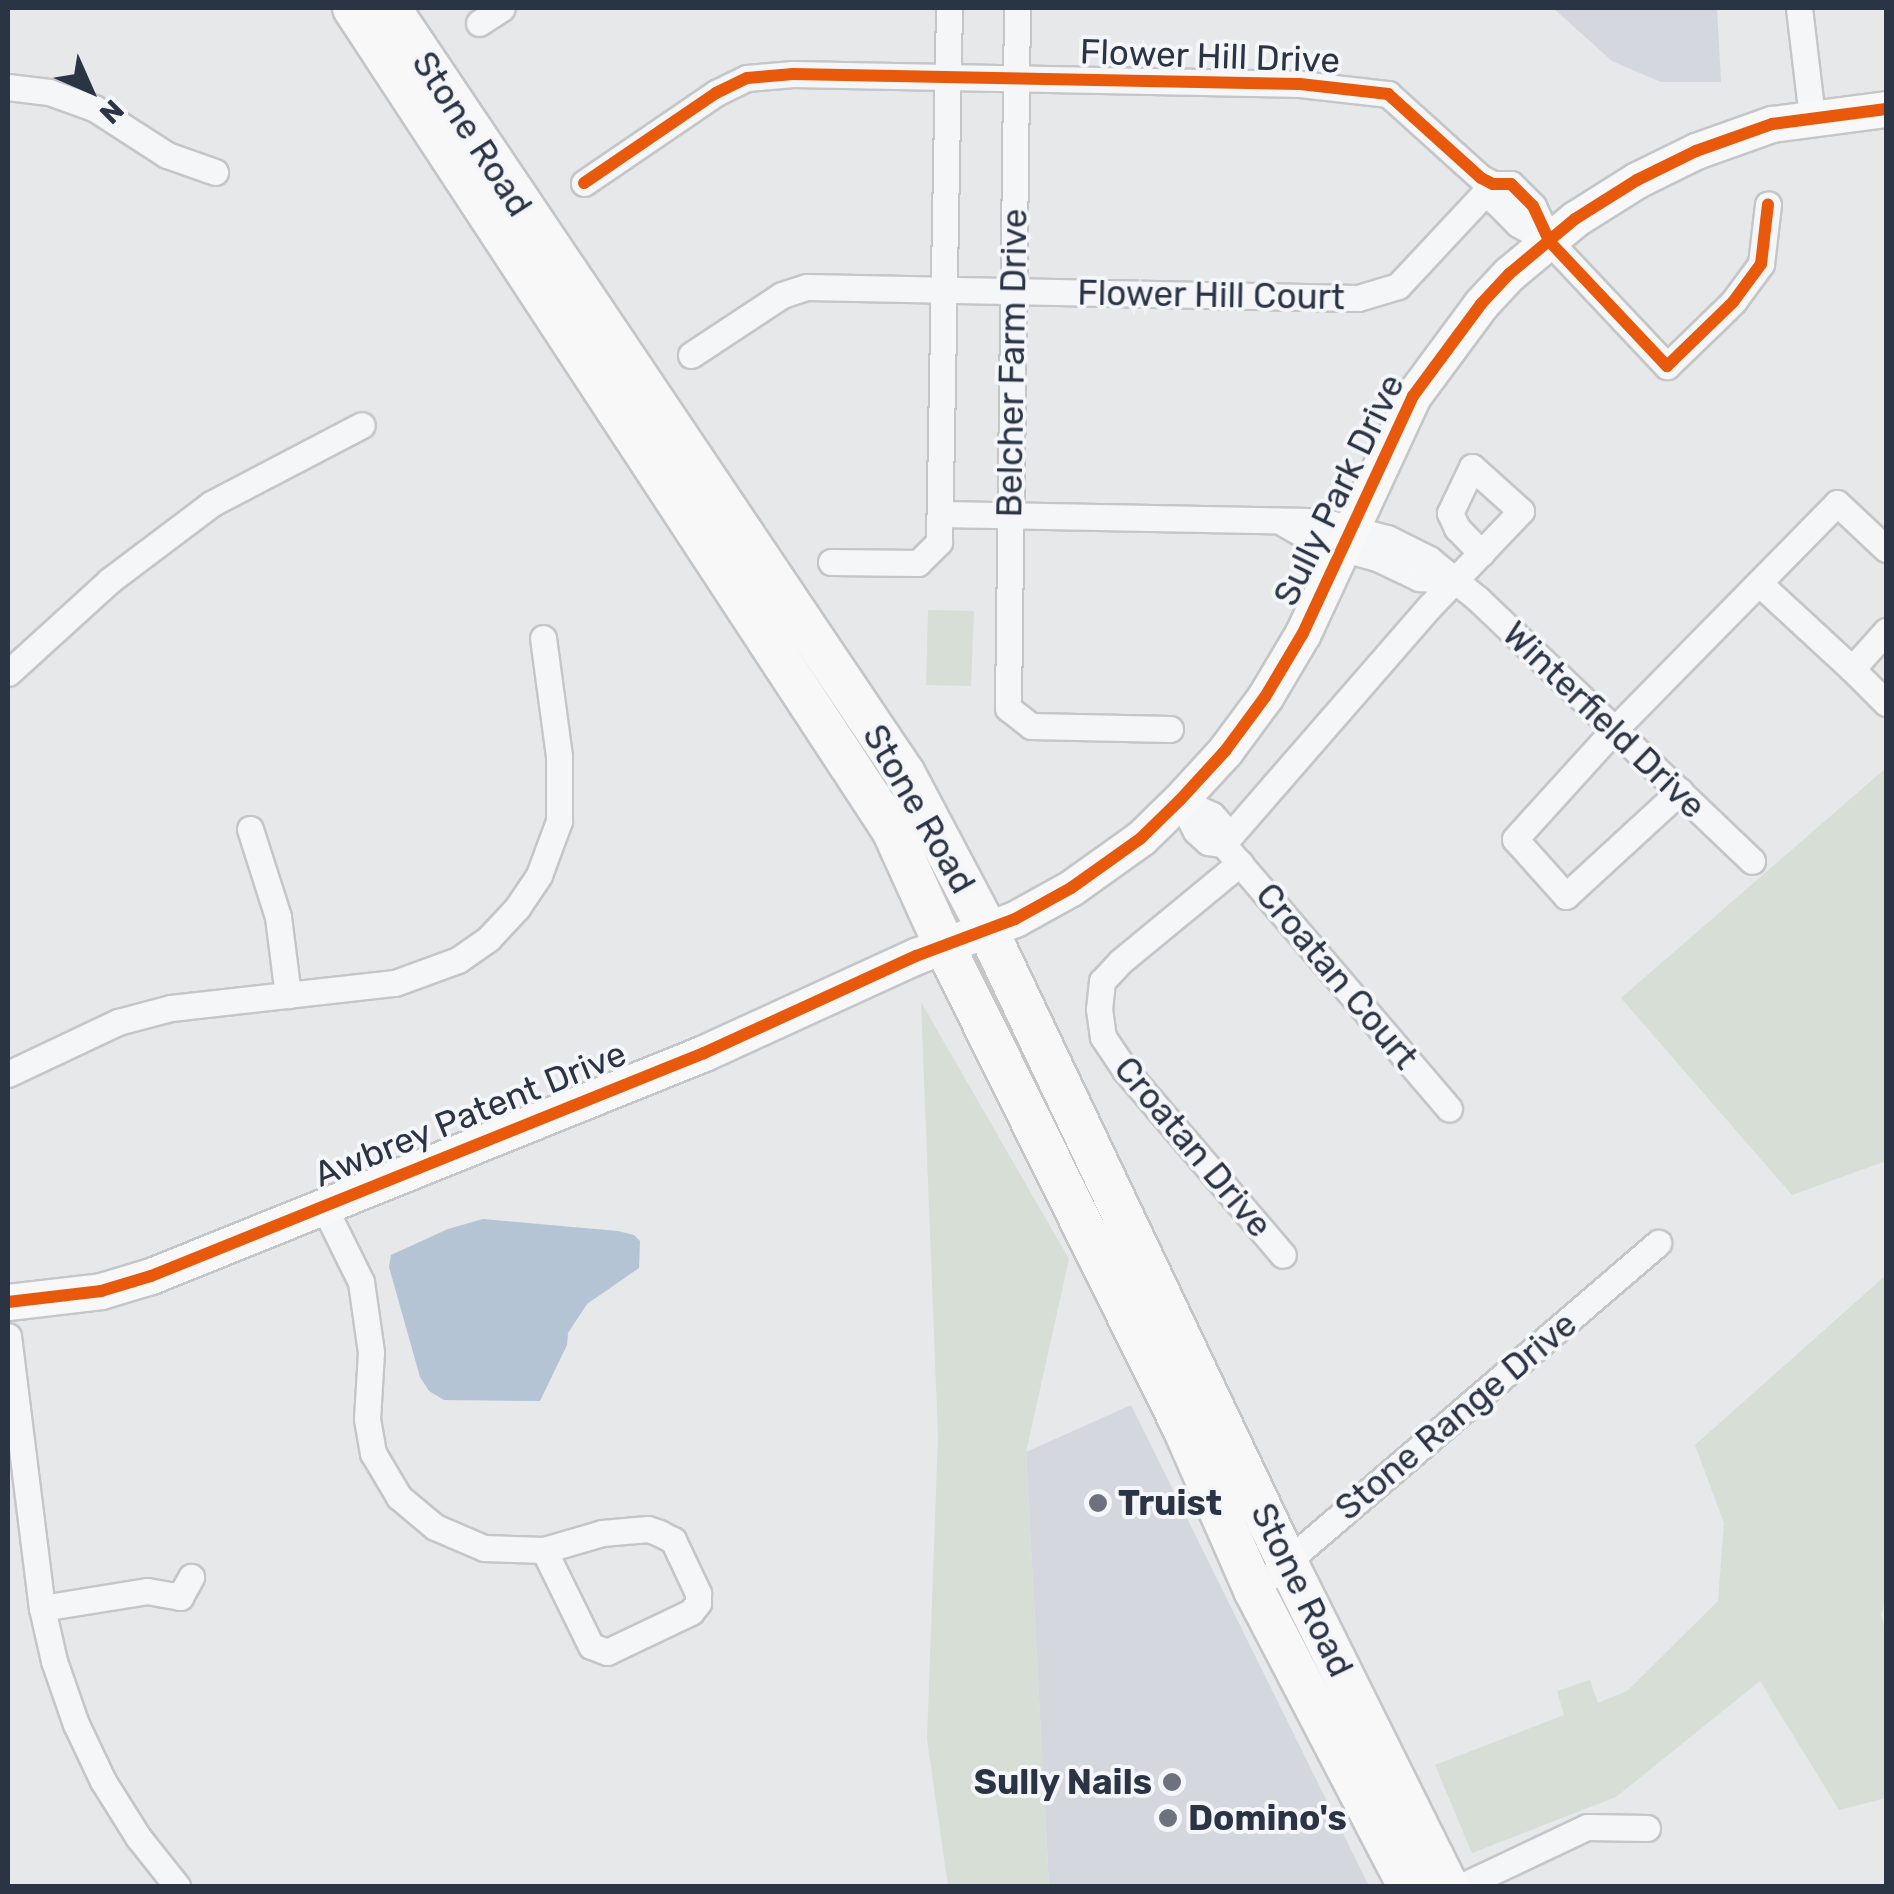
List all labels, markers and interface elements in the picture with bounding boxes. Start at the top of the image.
street label: Flower Hill Drive [1079,30,1341,82]
north arrow [40,40,140,140]
street label: Stone Road [403,44,541,224]
text: N [93,93,130,130]
street label: Belcher Farm Drive [988,208,1036,518]
street label: Flower Hill Court [1077,272,1345,318]
street label: Sully Park Drive [1265,367,1413,613]
street label: Winterfield Drive [1494,613,1714,827]
street label: Stone Road [854,717,984,901]
street label: Croatan Court [1247,875,1427,1077]
street label: Awbrey Patent Drive [308,1032,632,1196]
street label: Croatan Drive [1105,1048,1281,1246]
street label: Stone Range Drive [1327,1303,1585,1529]
place label: Truist [1118,1482,1222,1524]
marker: Truist [1087,1492,1109,1514]
street label: Stone Road [1242,1496,1362,1684]
place label: Sully Nails [973,1761,1152,1803]
marker: Sully Nails [1161,1771,1183,1793]
place label: Domino's [1188,1797,1347,1839]
marker: Domino's [1157,1807,1179,1829]

